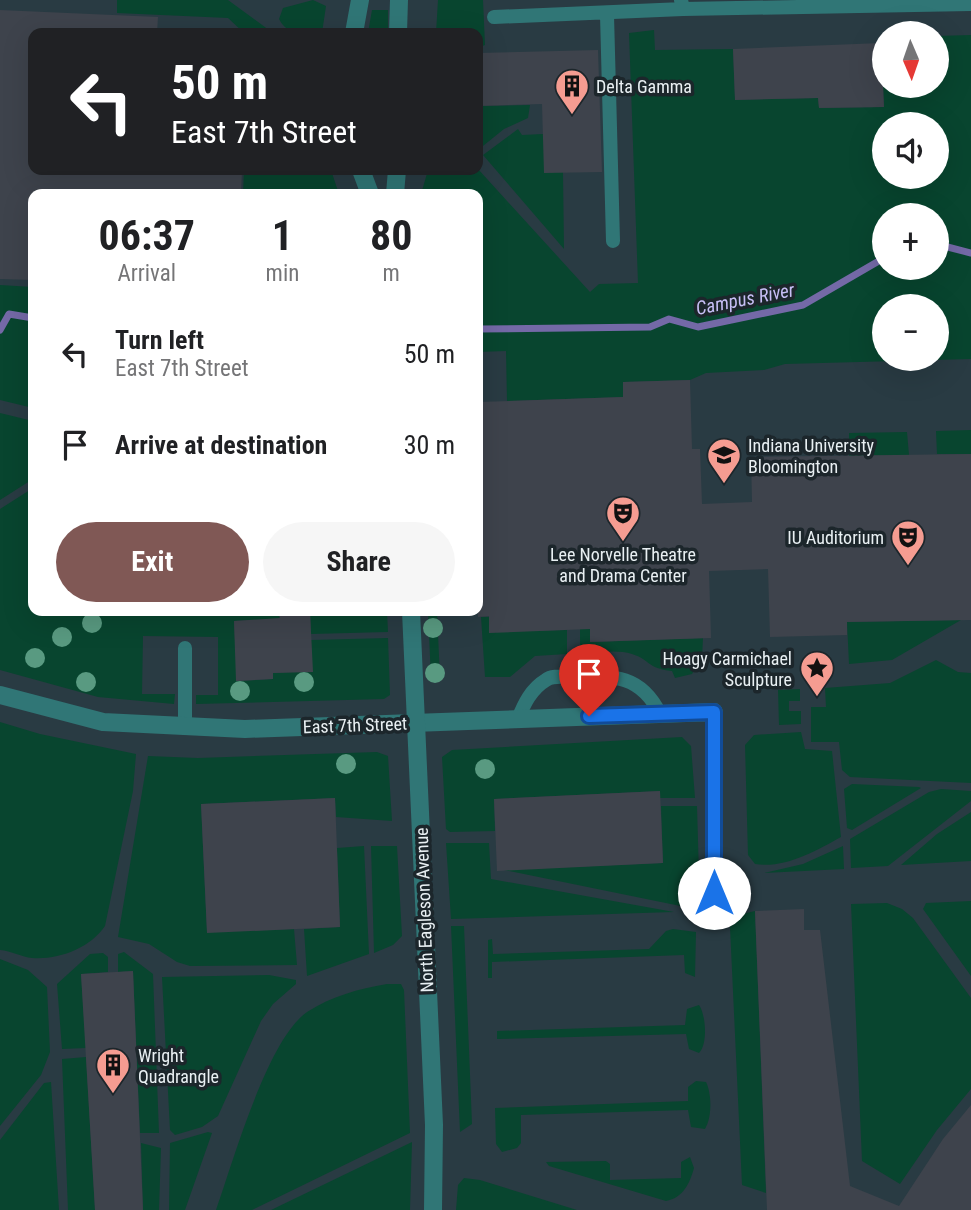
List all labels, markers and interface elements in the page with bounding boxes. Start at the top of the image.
north arrow [872,21,948,98]
map controls [872,21,949,371]
text: 50 m [171,54,268,111]
icon: left [56,56,147,147]
building icon: Delta Gamma [553,67,591,116]
place label: Delta Gamma [596,76,692,97]
button: sound [872,112,949,189]
text: East 7th Street [171,113,357,151]
button: + [872,203,949,280]
text: 06:37 [99,211,195,260]
text: 1 [272,211,293,260]
text: 80 [370,211,412,260]
text: Arrival [118,260,176,287]
text: min [266,260,299,287]
text: m [382,260,400,287]
water label: Campus River [694,278,797,320]
button: − [872,294,949,371]
text: Turn left [115,325,204,355]
icon: left [56,335,94,373]
text: 50 m [404,339,455,369]
text: East 7th Street [115,355,248,382]
icon: arrive [56,426,94,464]
text: Arrive at destination [115,430,327,460]
text: 30 m [404,430,455,460]
place label: Indiana University Bloomington [748,435,875,477]
school or university icon: Indiana University Bloomington [705,436,743,485]
theatre icon: Lee Norvelle Theatre and Drama Center [604,494,642,543]
theatre icon: IU Auditorium [889,518,927,567]
button: Exit [56,522,249,602]
button: Share [263,522,455,602]
place label: IU Auditorium [787,527,884,548]
place label: Lee Norvelle Theatre and Drama Center [550,544,696,586]
pin [559,644,619,716]
place label: Hoagy Carmichael Sculpture [662,648,792,690]
place icon: Hoagy Carmichael Sculpture [798,649,836,698]
icon: arrive [570,655,608,693]
street label: East 7th Street [302,713,408,737]
street label: North Eagleson Avenue [411,827,437,993]
position arrow [677,856,751,930]
place label: Wright Quadrangle [138,1045,219,1087]
building icon: Wright Quadrangle [94,1046,132,1095]

